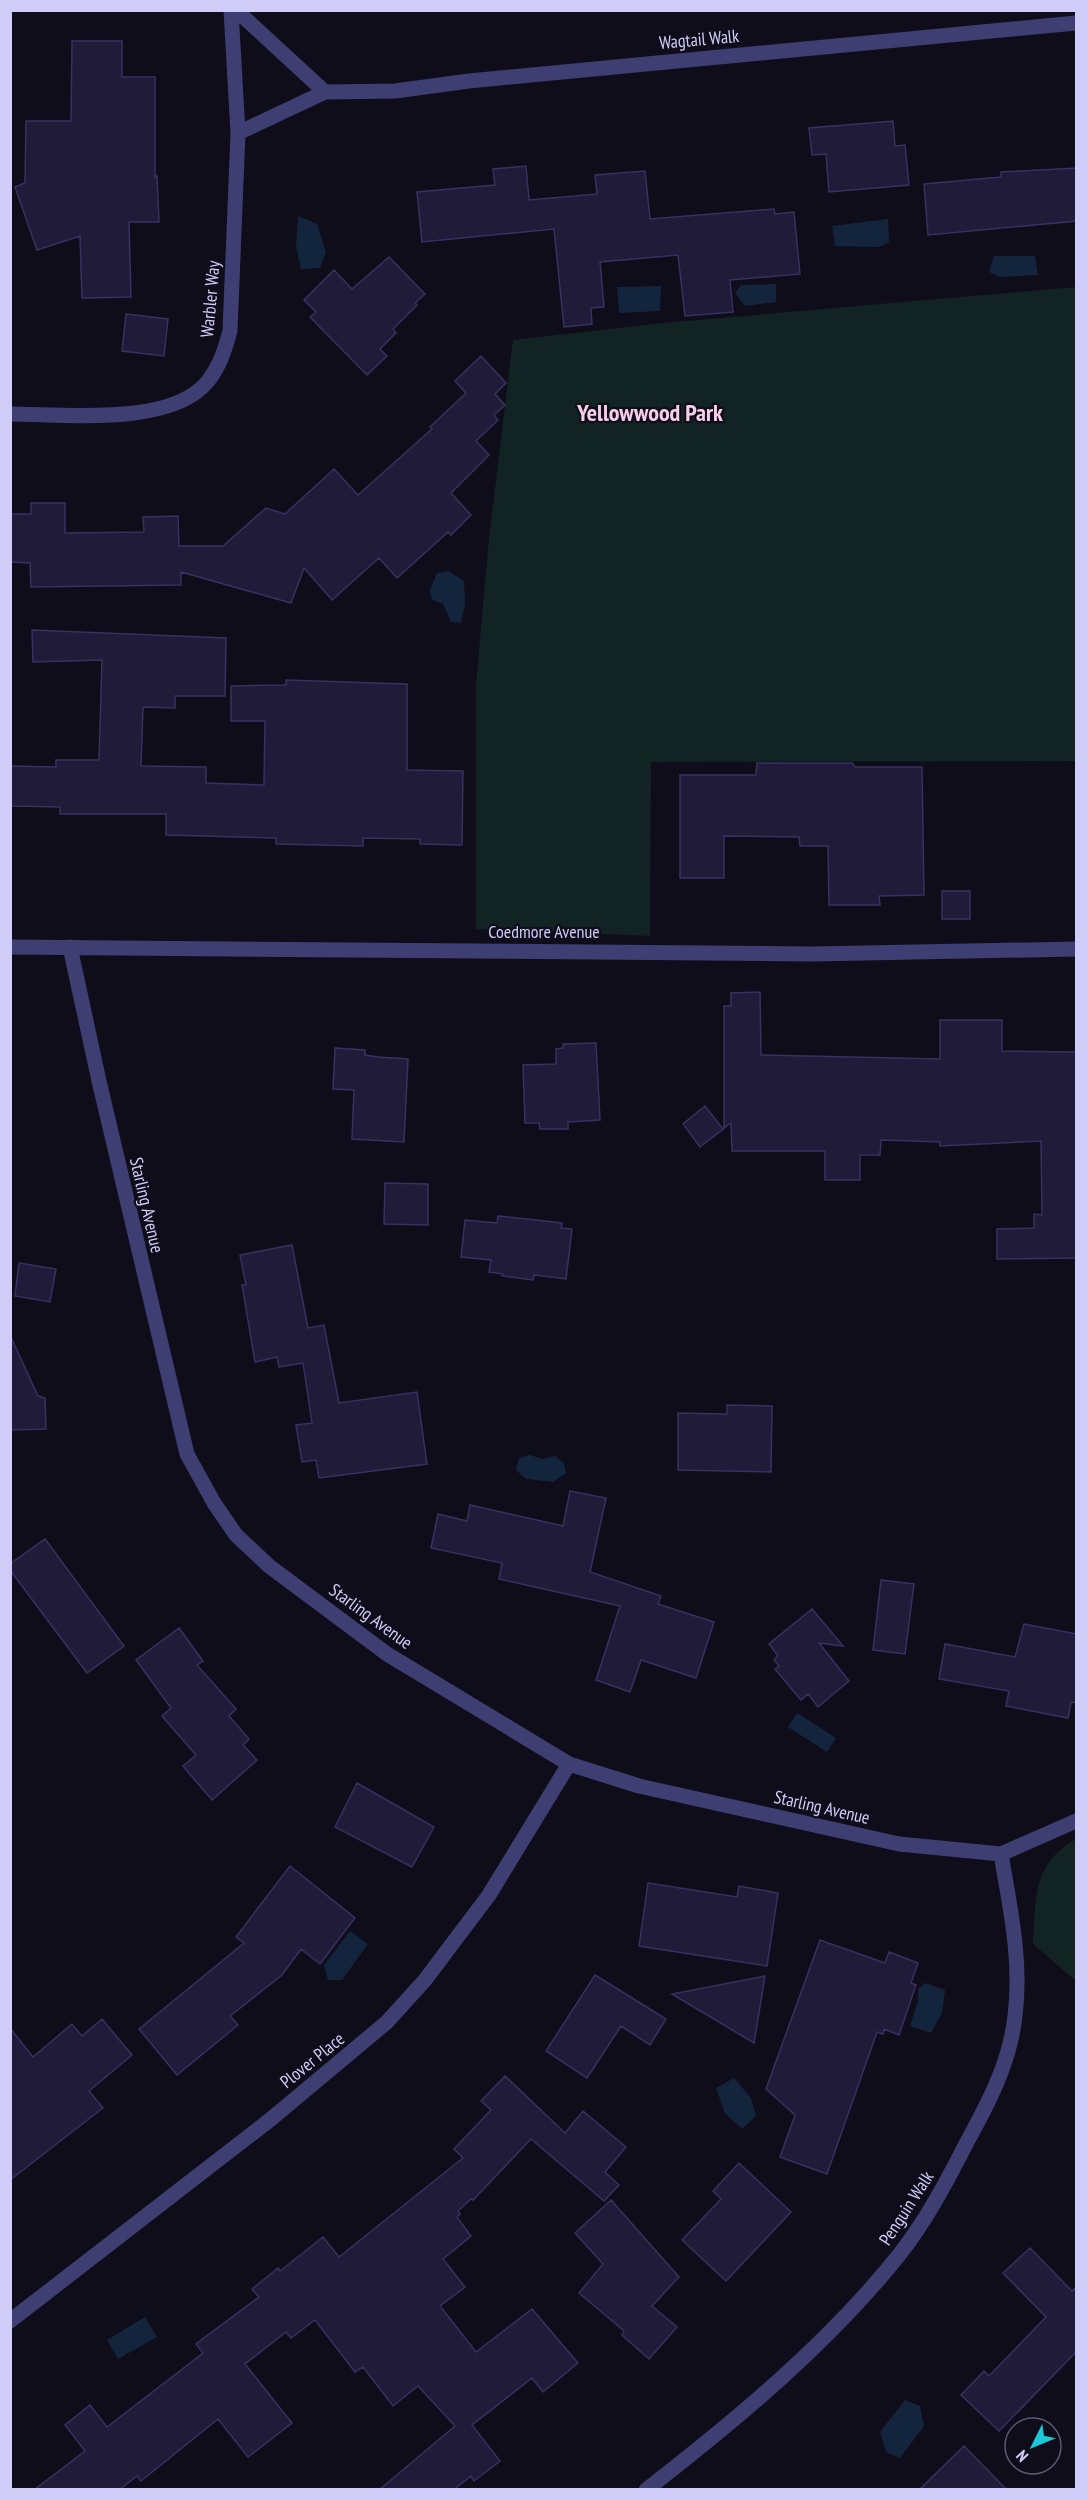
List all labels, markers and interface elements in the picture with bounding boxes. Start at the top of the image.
street label: Wagtail Walk [658,24,740,54]
street label: Warbler Way [195,259,225,338]
district label: Yellowwood Park [576,397,723,428]
street label: Coedmore Avenue [488,920,600,943]
street label: Starling Avenue [125,1155,169,1255]
street label: Starling Avenue [325,1578,417,1654]
street label: Starling Avenue [772,1785,872,1829]
street label: Plover Place [275,2027,349,2093]
street label: Penguin Walk [874,2167,938,2249]
north arrow [1003,2416,1063,2476]
text: N [1012,2446,1032,2466]

